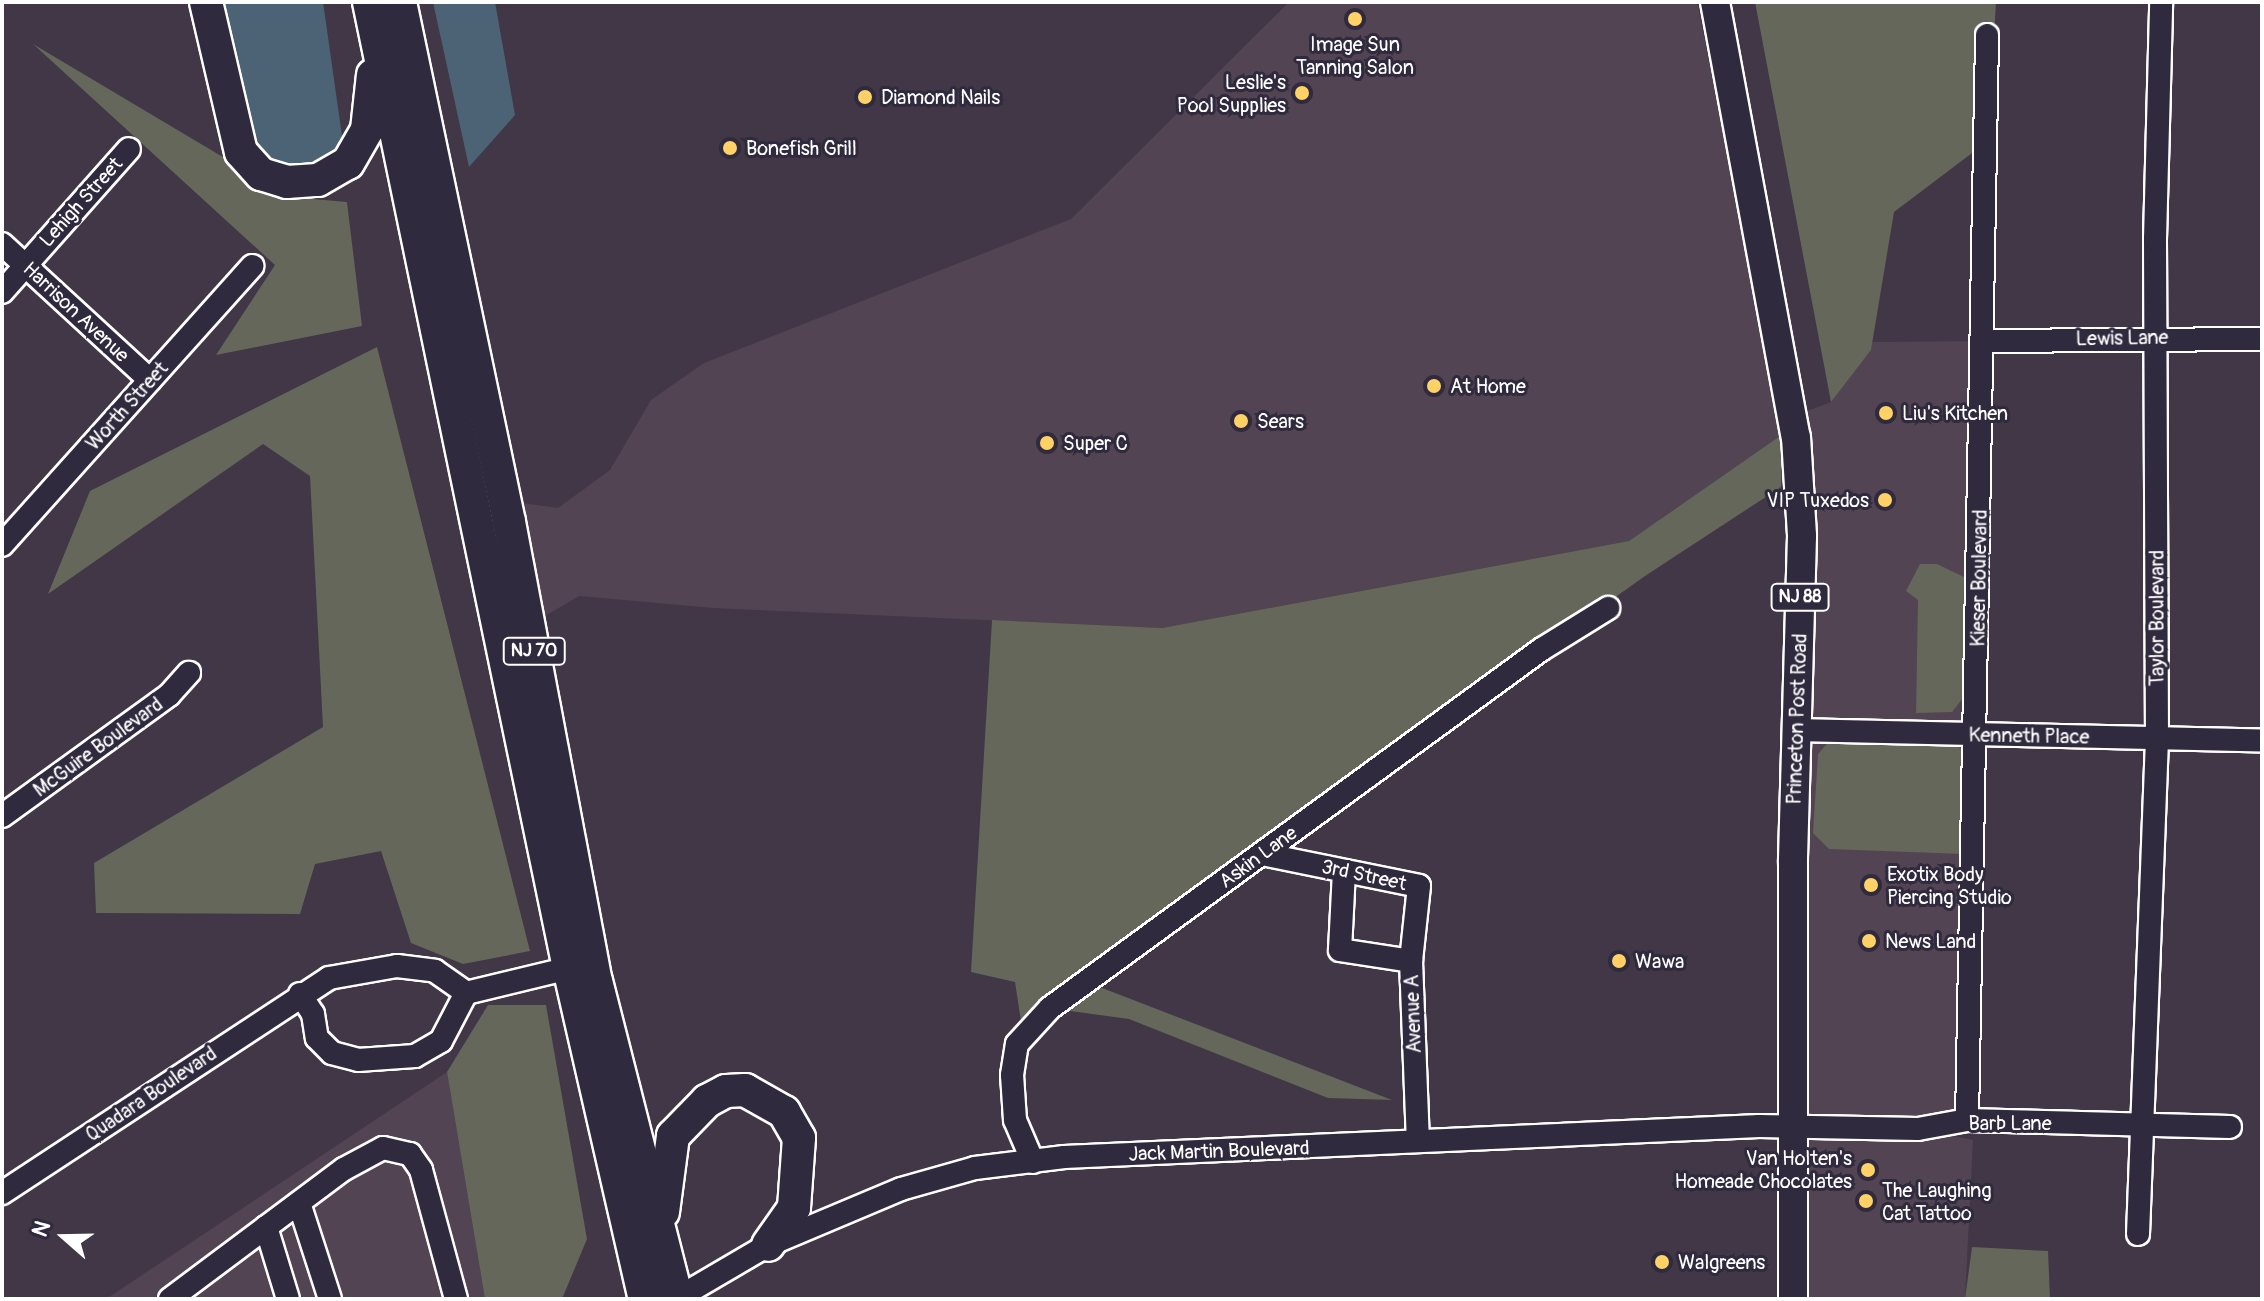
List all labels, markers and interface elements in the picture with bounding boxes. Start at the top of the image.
marker: Image Sun Tanning Salon [1346,10,1364,28]
place label: Image Sun Tanning Salon [1296,32,1414,79]
place label: Leslie's Pool Supplies [1177,70,1286,117]
marker: Leslie's Pool Supplies [1293,84,1311,102]
place label: Diamond Nails [881,85,1000,109]
marker: Diamond Nails [856,88,874,106]
place label: Bonefish Grill [746,136,857,160]
marker: Bonefish Grill [721,139,739,157]
street label: Lehigh Street [34,152,128,252]
street label: Harrison Avenue [18,257,134,367]
street label: Lewis Lane [2075,325,2169,351]
street label: Worth Street [81,357,173,455]
place label: At Home [1450,374,1526,398]
marker: At Home [1425,377,1443,395]
place label: Liu's Kitchen [1902,401,2008,425]
marker: Liu's Kitchen [1877,404,1895,422]
place label: Sears [1257,409,1304,433]
marker: Sears [1232,412,1250,430]
place label: Super C [1063,431,1128,455]
marker: Super C [1038,434,1056,452]
place label: VIP Tuxedos [1767,488,1869,512]
marker: VIP Tuxedos [1876,491,1894,509]
street label: Kieser Boulevard [1966,509,1992,647]
street label: Taylor Boulevard [2145,550,2169,686]
road number: NJ 88 [1770,583,1830,611]
street label: Princeton Post Road [1782,633,1812,805]
road number: NJ 70 [502,637,566,665]
street label: McGuire Boulevard [29,692,167,802]
street label: Kenneth Place [1968,723,2090,749]
street label: Askin Lane [1214,821,1302,893]
street label: 3rd Street [1319,854,1409,896]
place label: Exotix Body Piercing Studio [1887,862,2012,909]
marker: Exotix Body Piercing Studio [1862,876,1880,894]
place label: News Land [1885,929,1976,953]
marker: News Land [1860,932,1878,950]
place label: Wawa [1635,949,1684,973]
marker: Wawa [1610,952,1628,970]
street label: Avenue A [1400,974,1426,1054]
street label: Quadara Boulevard [81,1041,221,1147]
street label: Barb Lane [1968,1111,2052,1135]
street label: Jack Martin Boulevard [1128,1136,1310,1166]
place label: Van Holten's Homeade Chocolates [1674,1146,1852,1193]
marker: Van Holten's Homeade Chocolates [1859,1161,1877,1179]
place label: The Laughing Cat Tattoo [1882,1178,1991,1225]
marker: The Laughing Cat Tattoo [1857,1192,1875,1210]
north arrow [24,1197,104,1277]
text: N [26,1217,57,1241]
place label: Walgreens [1678,1250,1765,1274]
marker: Walgreens [1653,1253,1671,1271]

